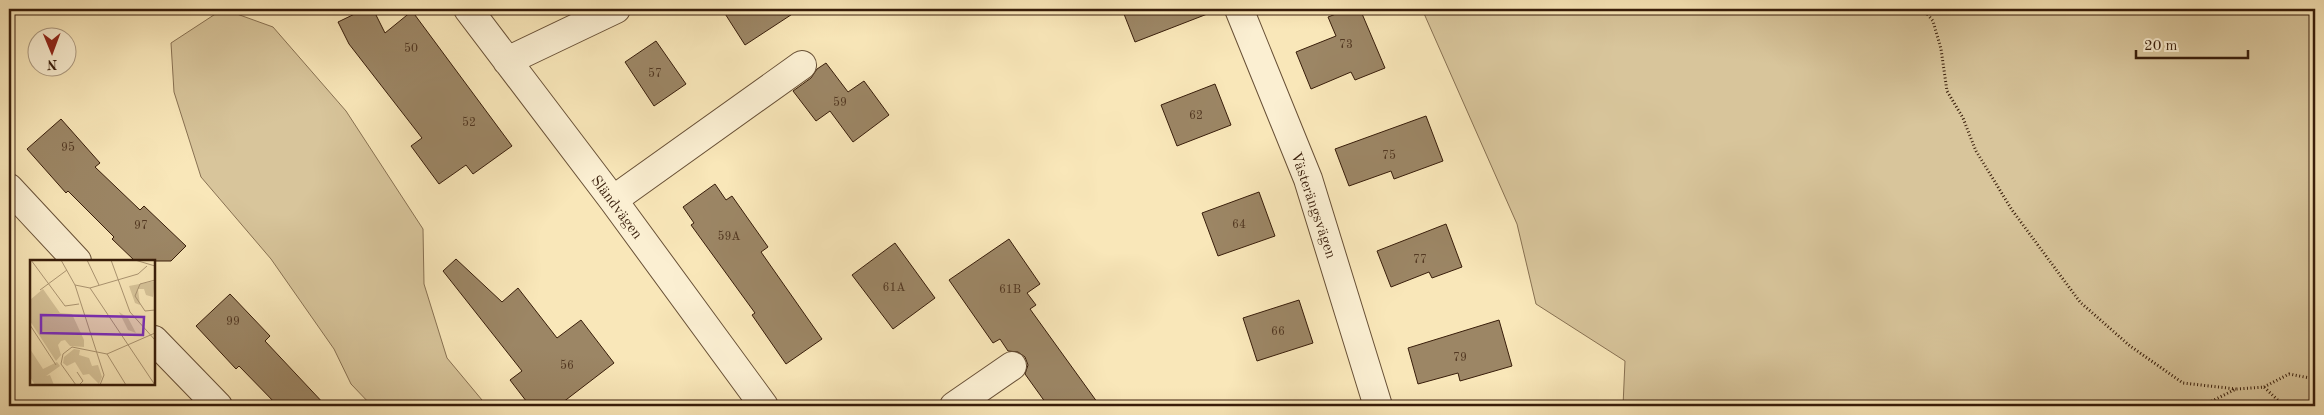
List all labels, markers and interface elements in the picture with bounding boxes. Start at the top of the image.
north arrow [28,28,78,78]
scale bar [2136,28,2249,60]
house number: 73 [1339,39,1353,51]
text: 20 m [2144,39,2178,54]
house number: 50 [404,42,418,55]
text: N [46,57,58,71]
house number: 57 [648,67,662,80]
house number: 59 [833,96,847,109]
house number: 62 [1189,110,1203,122]
house number: 52 [462,116,476,129]
house number: 95 [61,141,75,154]
house number: 75 [1382,149,1396,162]
street label: Västerängsvägen [1287,150,1338,261]
street label: Sländvägen [587,173,644,242]
house number: 64 [1232,219,1246,231]
house number: 97 [134,220,148,232]
house number: 59A [717,230,741,243]
house number: 77 [1413,254,1427,266]
inset map [30,260,155,385]
house number: 61A [882,282,906,294]
house number: 61B [999,284,1021,296]
house number: 99 [226,316,240,328]
house number: 66 [1271,326,1285,338]
house number: 79 [1453,352,1467,364]
house number: 56 [560,359,574,372]

